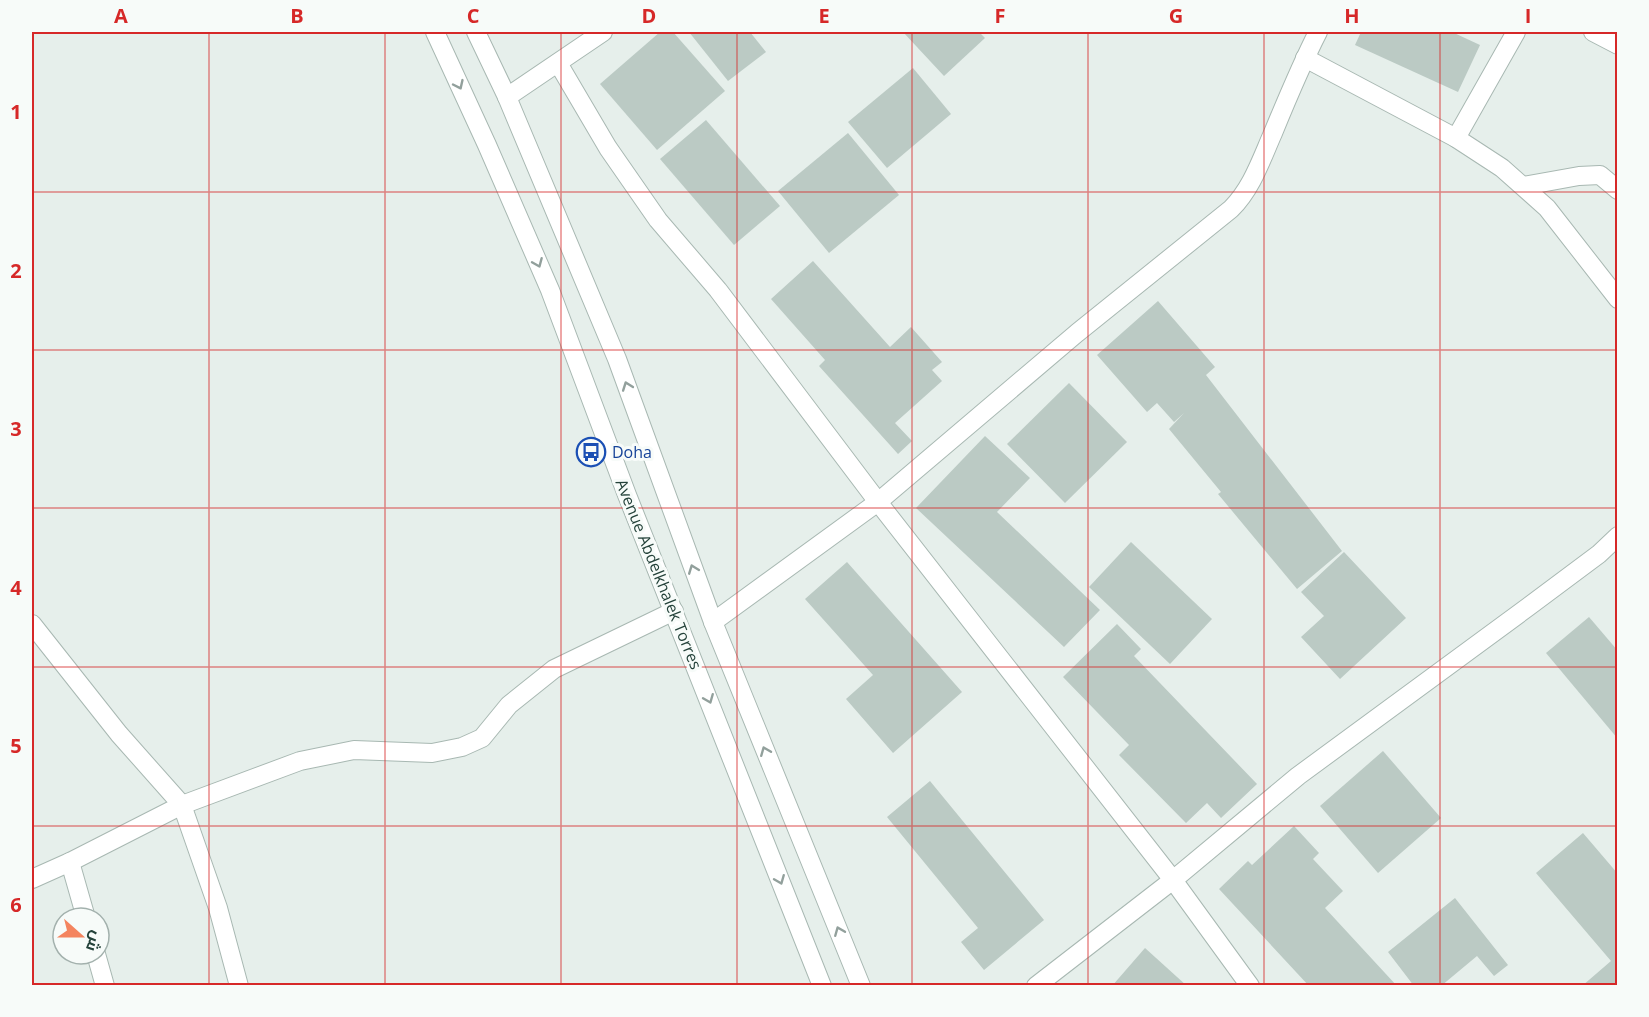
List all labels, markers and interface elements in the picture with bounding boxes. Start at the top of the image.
text: A [114,2,128,29]
text: B [290,2,304,29]
text: C [467,2,480,29]
text: D [642,2,656,29]
text: E [818,2,830,29]
text: F [995,2,1005,29]
text: G [1169,2,1183,29]
text: H [1344,2,1360,29]
text: I [1525,2,1531,29]
one-way arrow [452,78,464,89]
text: 1 [10,98,22,125]
text: 2 [10,257,22,284]
one-way arrow [531,257,543,268]
one-way arrow [621,381,634,392]
text: 3 [10,415,22,442]
bus stop icon: Doha [575,436,607,468]
place label: Doha [612,441,652,463]
street label: Avenue Abdelkhalek Torres [611,476,707,672]
one-way arrow [688,565,701,575]
text: 4 [10,574,22,601]
one-way arrow [702,692,714,703]
text: 5 [10,732,22,759]
one-way arrow [760,746,772,757]
one-way arrow [773,874,785,885]
text: 6 [10,891,22,918]
north arrow [51,906,111,966]
one-way arrow [834,927,846,938]
text: ش [81,928,109,955]

